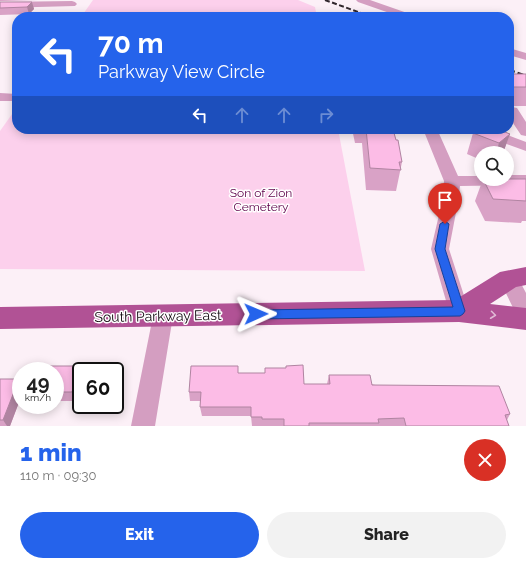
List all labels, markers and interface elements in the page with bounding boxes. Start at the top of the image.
text: 70 m [98,27,164,60]
icon: left [32,28,84,80]
text: Parkway View Circle [98,61,265,82]
icon: left [189,104,211,126]
icon: ahead [231,104,253,126]
icon: ahead [273,104,295,126]
icon: right [315,104,337,126]
map controls [474,146,514,186]
button: search [474,146,514,186]
pin [428,183,462,224]
park label: Son of Zion Cemetery [230,186,292,214]
icon: arrive [434,189,456,211]
position arrow [235,293,277,335]
street label: South Parkway East [94,307,222,325]
one-way arrow [490,310,496,319]
speed limit sign: 60 [72,362,124,414]
text: 49 [26,371,50,395]
text: km/h [25,392,51,403]
text: 1 min [20,438,82,467]
button: close [464,439,506,481]
text: 110 m · 09:30 [20,468,96,483]
button: Exit [20,512,259,558]
button: Share [267,512,506,558]

